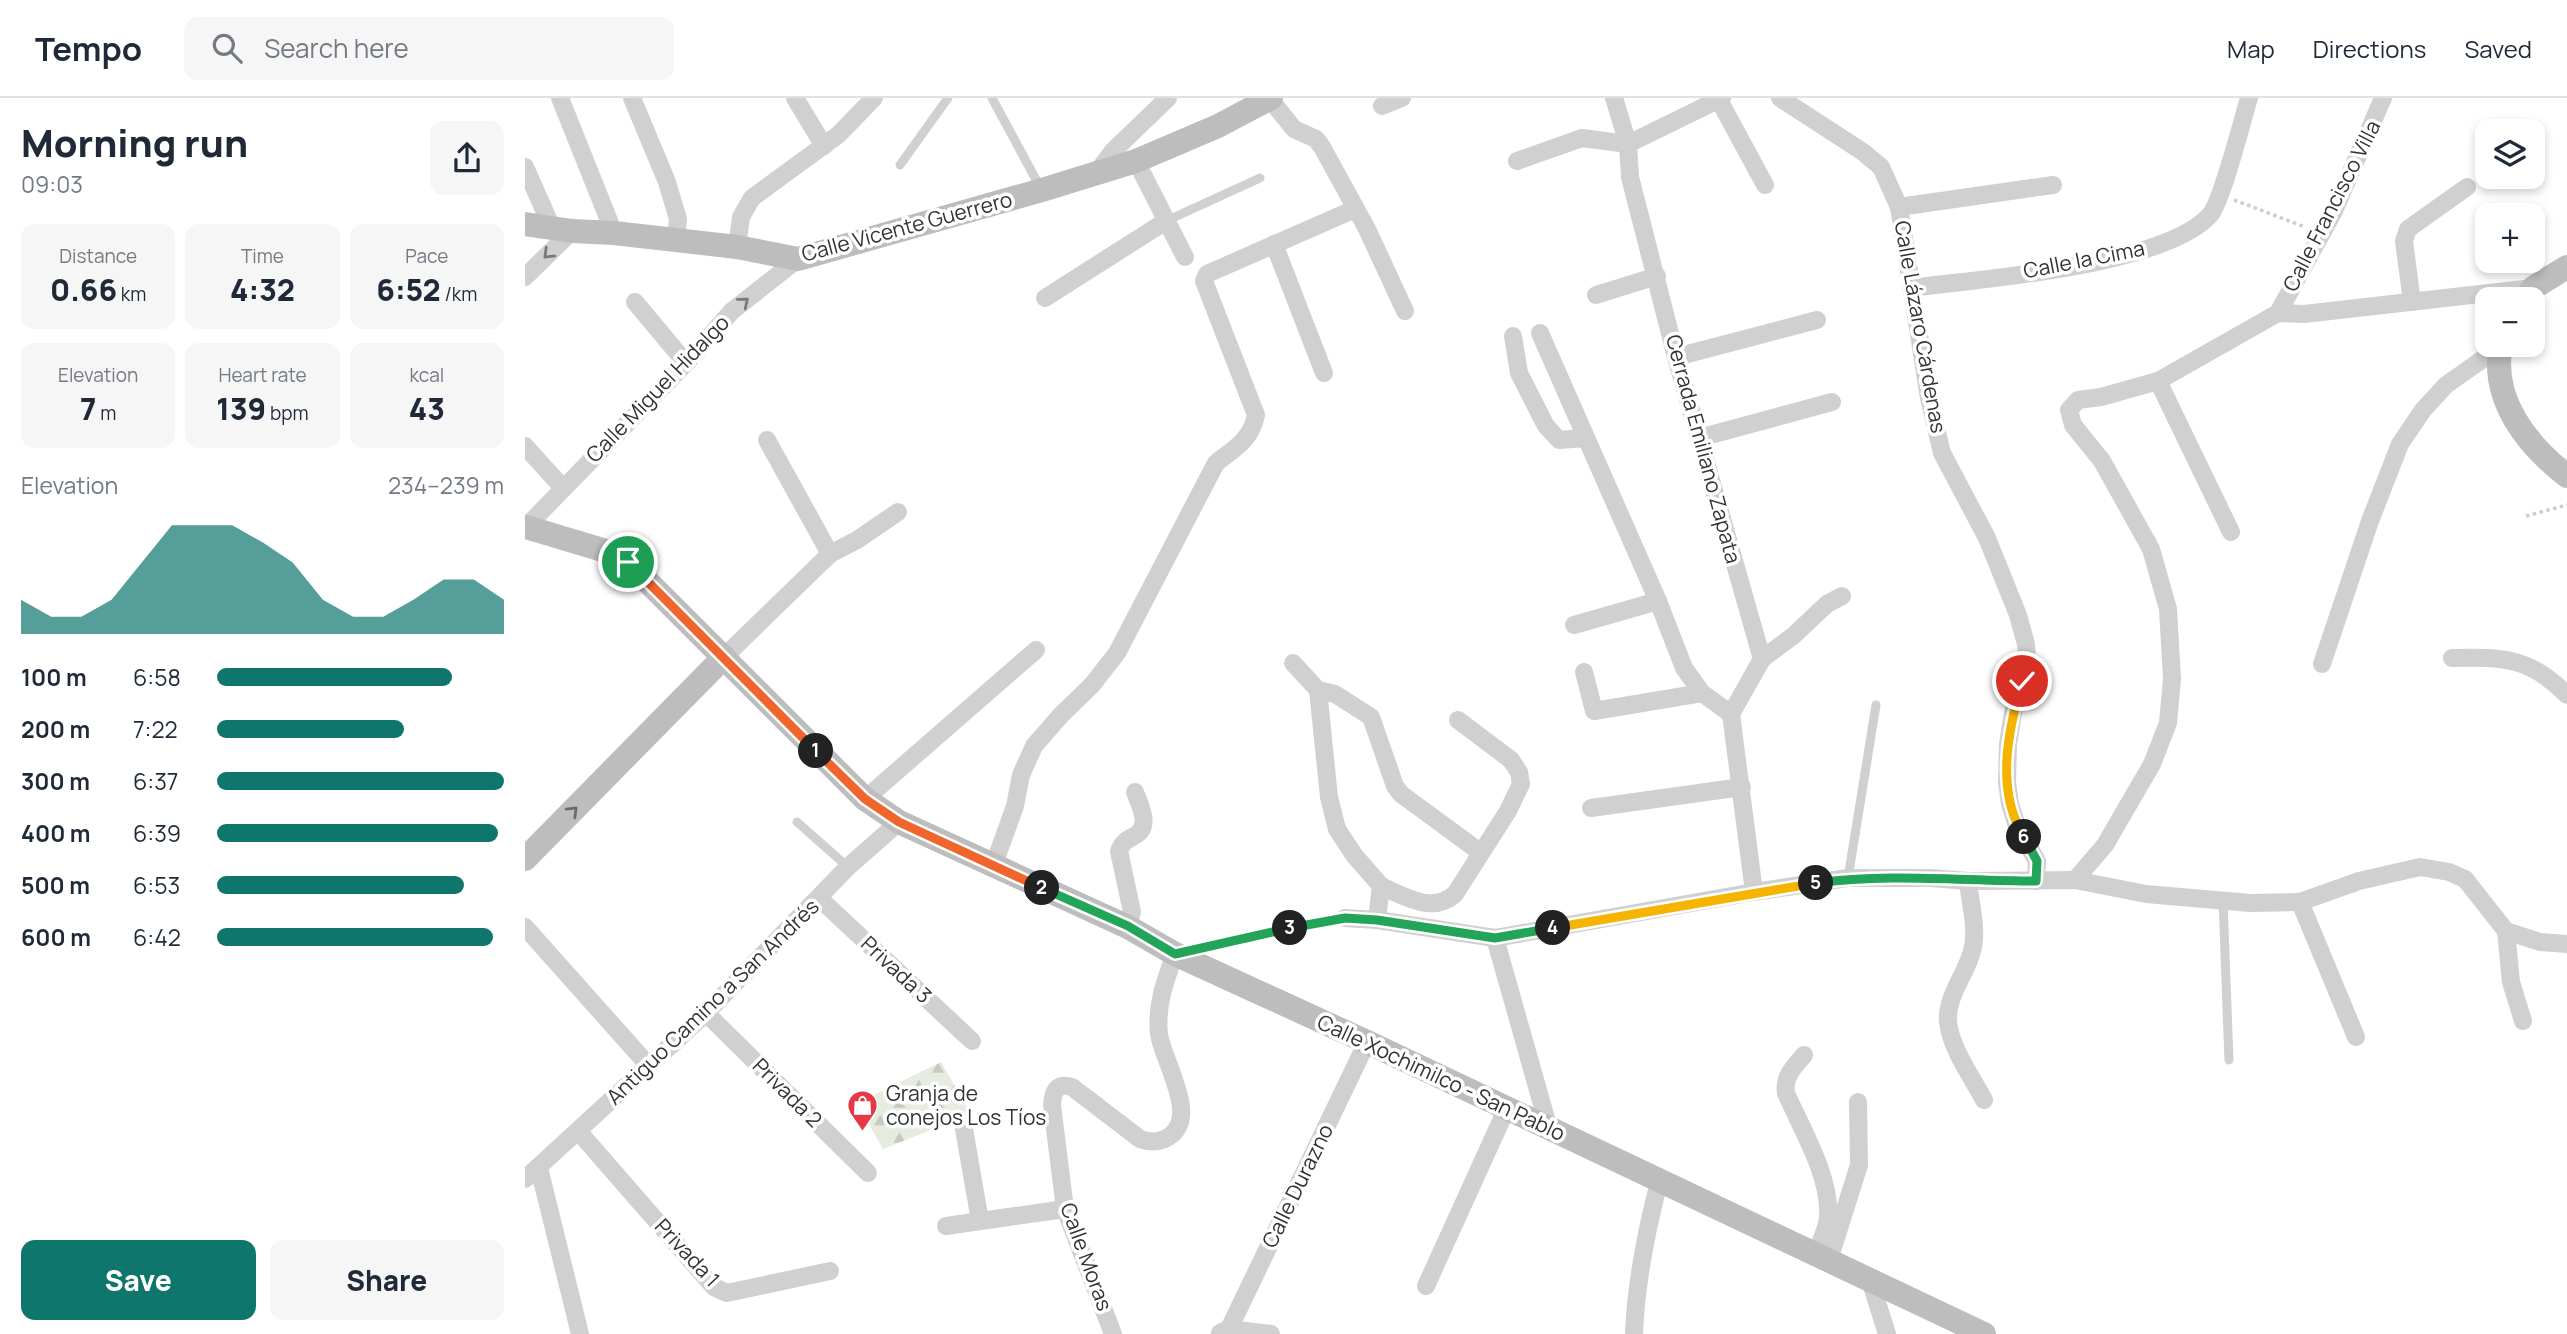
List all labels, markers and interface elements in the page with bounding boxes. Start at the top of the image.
search box [184,17,674,80]
text: Tempo [35,26,142,71]
icon: search [208,29,246,67]
text: Search here [264,30,409,66]
text: Map [2227,32,2275,65]
text: Directions [2313,32,2426,65]
text: Saved [2464,32,2532,65]
street label: Calle Francisco Villa [2276,115,2386,296]
text: Morning run [21,116,248,168]
map controls [2475,119,2545,357]
button: layers [2475,119,2545,189]
button: share [430,121,504,195]
text: 09:03 [21,168,83,200]
street label: Calle Vicente Guerrero [798,184,1015,268]
button: + [2475,203,2545,273]
street label: Calle Lázaro Cárdenas [1889,218,1953,435]
street label: Calle la Cima [2021,234,2147,285]
text: Distance [59,243,137,269]
text: Time [241,243,284,269]
text: Pace [405,243,448,269]
one-way arrow [544,246,557,259]
text: 0.66 [50,269,117,310]
text: 4:32 [230,269,295,310]
text: 6:52 [376,269,441,310]
text: km [117,281,146,307]
text: /km [441,281,477,307]
button: − [2475,287,2545,357]
one-way arrow [736,297,748,310]
street label: Calle Miguel Hidalgo [579,308,735,468]
street label: Cerrada Emiliano Zapata [1660,331,1748,566]
text: Elevation [58,362,138,388]
text: Heart rate [218,362,307,388]
text: kcal [409,362,444,388]
text: 7 [80,388,96,429]
text: 139 [216,388,266,429]
text: 43 [409,388,445,429]
text: m [96,400,116,426]
text: bpm [266,400,309,426]
text: Elevation [21,469,118,501]
text: 234–239 m [388,469,504,501]
pin [598,532,658,592]
icon: arrive [609,543,647,581]
pin [1992,651,2052,711]
text: 100 m [21,661,87,693]
text: 6:58 [133,661,181,693]
icon: check [2003,662,2041,700]
text: 200 m [21,713,90,745]
text: 7:22 [133,713,178,745]
pin: 1 [799,734,833,768]
text: 1 [811,737,820,763]
text: 300 m [21,765,90,797]
text: 6:37 [133,765,178,797]
one-way arrow [564,806,577,819]
text: 400 m [21,817,91,849]
text: 6:39 [133,817,181,849]
pin: 6 [2007,820,2041,854]
text: 6 [2018,823,2029,849]
pin: 5 [1799,866,1833,900]
text: 500 m [21,869,90,901]
text: 6:53 [133,869,180,901]
text: 5 [1810,869,1821,895]
pin: 2 [1025,870,1059,906]
text: 2 [1036,874,1047,900]
street label: Antiguo Camino a San Andrés [600,892,825,1110]
pin: 3 [1273,910,1307,946]
pin: 4 [1535,910,1571,946]
text: 3 [1284,914,1295,940]
text: 4 [1547,914,1558,940]
text: 600 m [21,921,91,953]
text: 6:42 [133,921,181,953]
street label: Privada 3 [855,929,938,1009]
street label: Calle Xochimilco - San Pablo [1313,1007,1570,1147]
street label: Privada 2 [747,1052,828,1133]
place label: Granja de conejos Los Tíos [886,1079,1046,1131]
shop icon: Granja de conejos Los Tíos [846,1089,880,1133]
street label: Calle Durazno [1255,1119,1339,1252]
street label: Calle Moras [1054,1199,1119,1314]
street label: Privada 1 [649,1212,726,1292]
button: Save [21,1240,256,1320]
button: Share [270,1240,504,1320]

